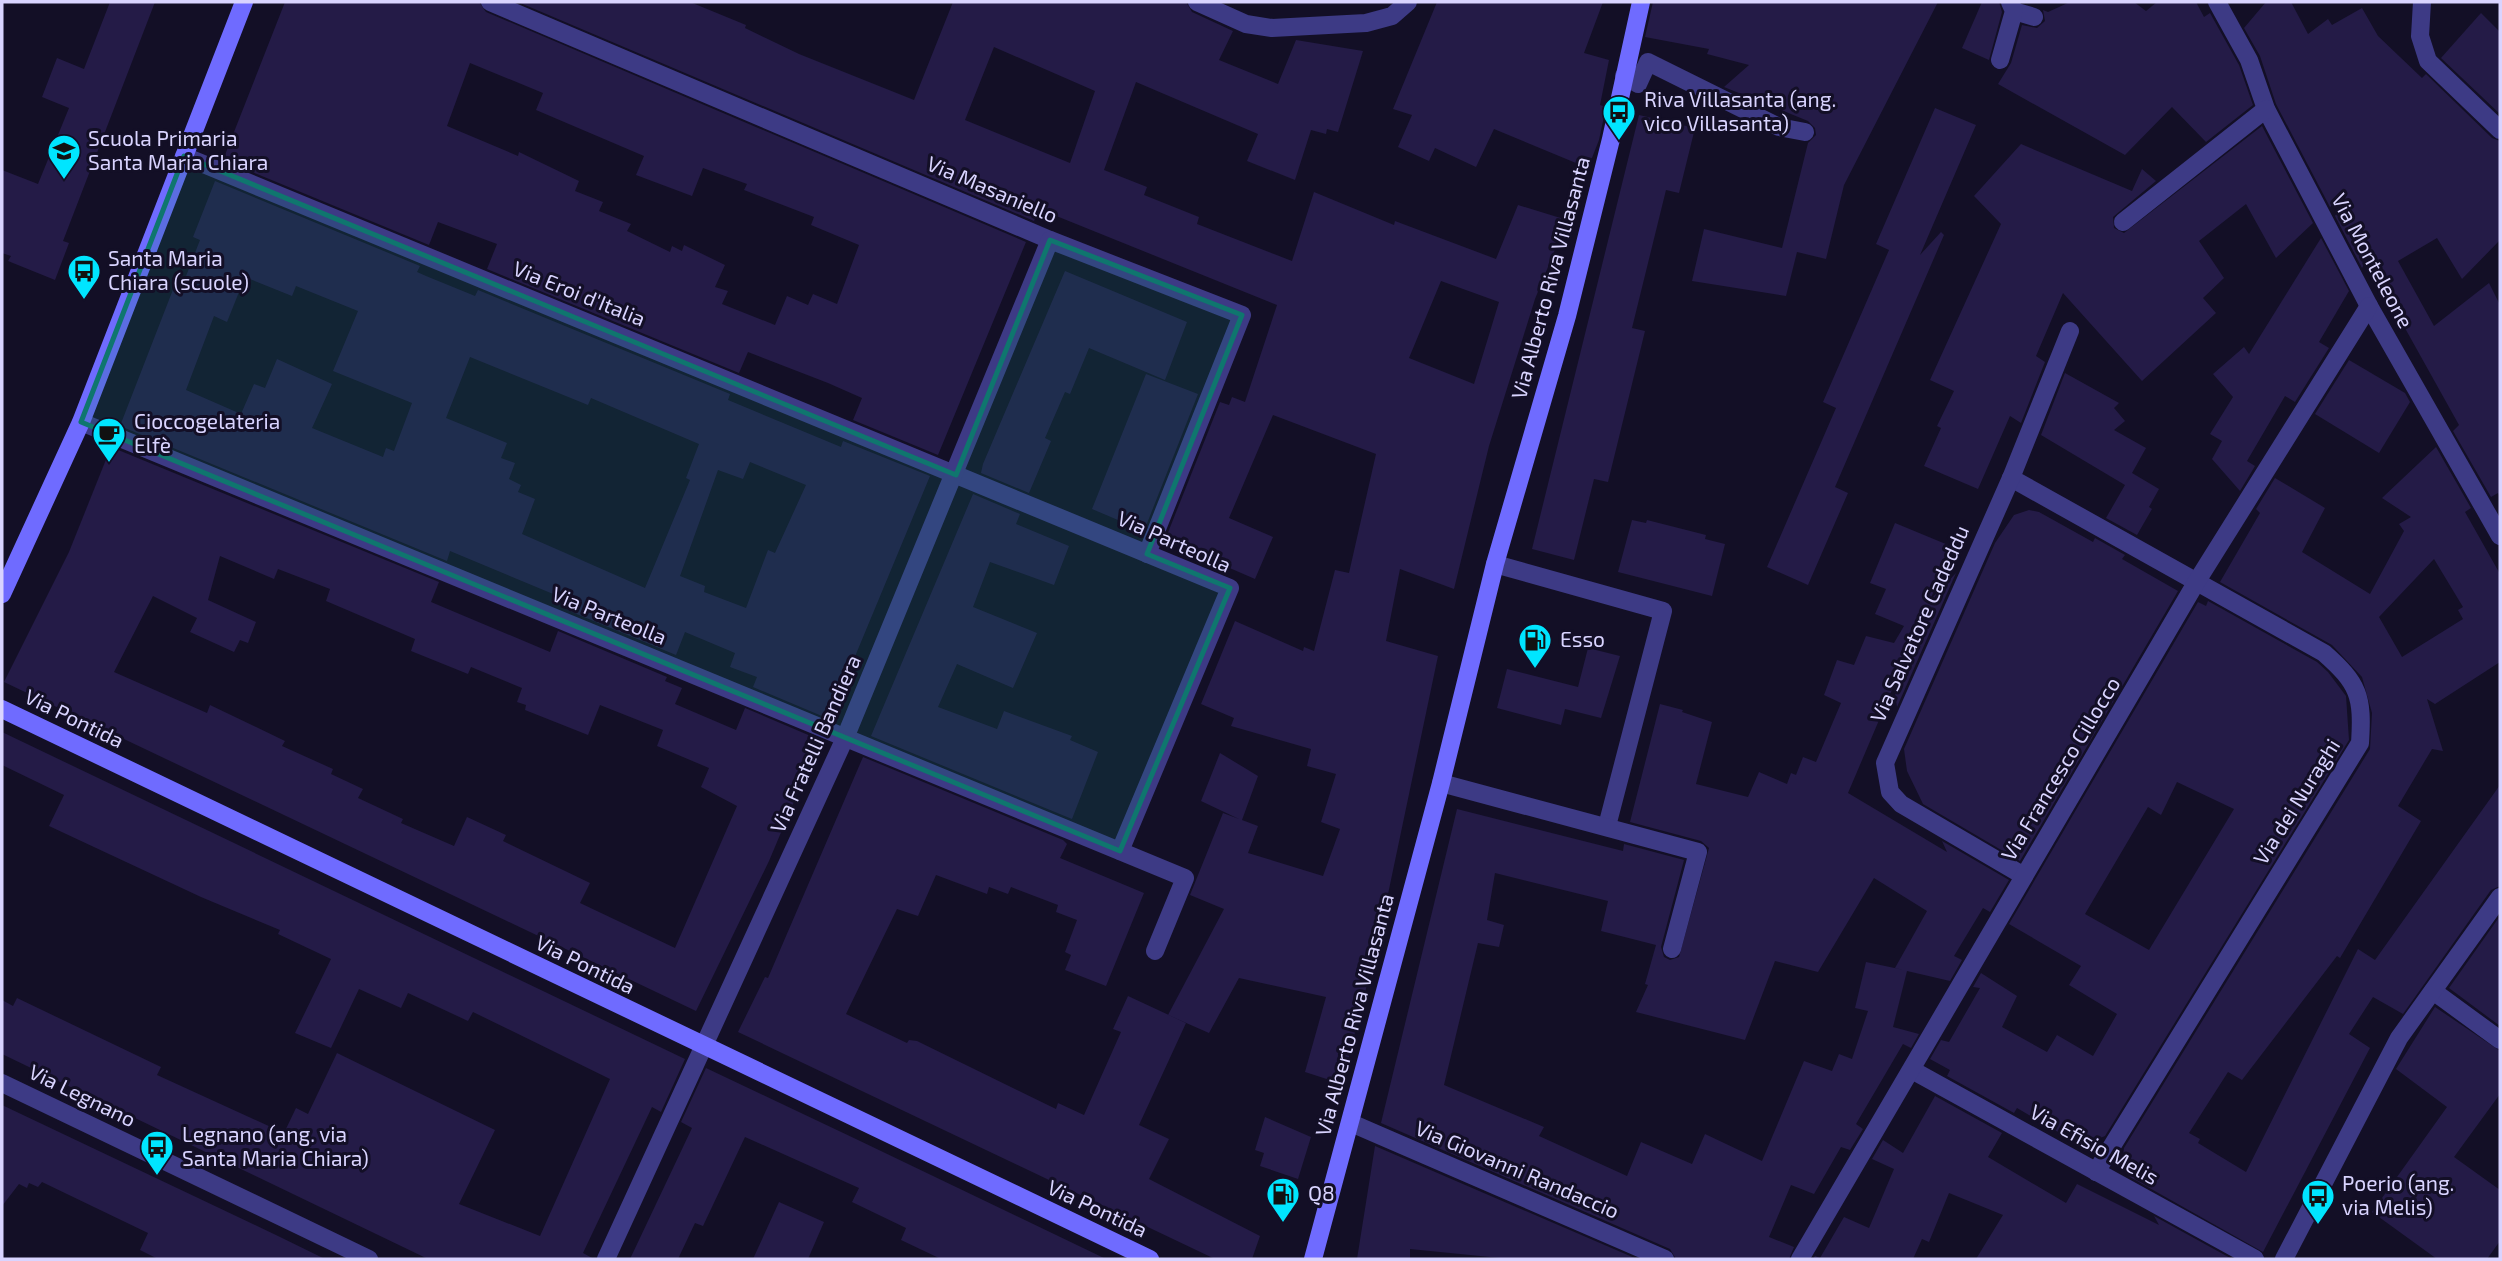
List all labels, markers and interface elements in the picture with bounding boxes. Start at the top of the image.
place label: Riva Villasanta (ang. vico Villasanta) [1644,86,1836,135]
bus stop icon: Riva Villasanta (ang. vico Villasanta) [1600,93,1638,142]
place label: Scuola Primaria Santa Maria Chiara [88,125,268,174]
school or university icon: Scuola Primaria Santa Maria Chiara [45,132,83,181]
street label: Via Masaniello [924,150,1062,227]
street label: Via Alberto Riva Villasanta [1505,154,1594,402]
street label: Via Monteleone [2327,189,2419,332]
place label: Santa Maria Chiara (scuole) [108,245,249,294]
bus stop icon: Santa Maria Chiara (scuole) [65,252,103,301]
street label: Via Eroi d'Italia [510,255,649,330]
place label: Cioccogelateria Elfè [134,408,280,457]
cafe icon: Cioccogelateria Elfè [90,415,128,464]
street label: Via Parteolla [1114,504,1235,577]
street label: Via Salvatore Cadeddu [1864,521,1973,726]
street label: Via Parteolla [548,580,671,649]
fuel station icon: Esso [1516,621,1554,670]
place label: Esso [1560,626,1605,651]
street label: Via Fratelli Bandiera [764,651,865,836]
street label: Via Francesco Cillocco [1995,672,2124,865]
street label: Via Pontida [21,683,128,752]
street label: Via dei Nuraghi [2247,734,2344,869]
street label: Via Alberto Riva Villasanta [1309,891,1398,1139]
street label: Via Pontida [532,929,639,998]
street label: Via Legnano [25,1058,140,1131]
street label: Via Efisio Melis [2026,1098,2163,1189]
street label: Via Giovanni Randaccio [1412,1114,1623,1223]
place label: Legnano (ang. via Santa Maria Chiara) [182,1121,369,1170]
bus stop icon: Legnano (ang. via Santa Maria Chiara) [138,1128,176,1177]
place label: Poerio (ang. via Melis) [2342,1170,2454,1219]
street label: Via Pontida [1044,1174,1152,1242]
fuel station icon: Q8 [1264,1175,1302,1224]
bus stop icon: Poerio (ang. via Melis) [2299,1177,2337,1226]
place label: Q8 [1308,1180,1335,1206]

